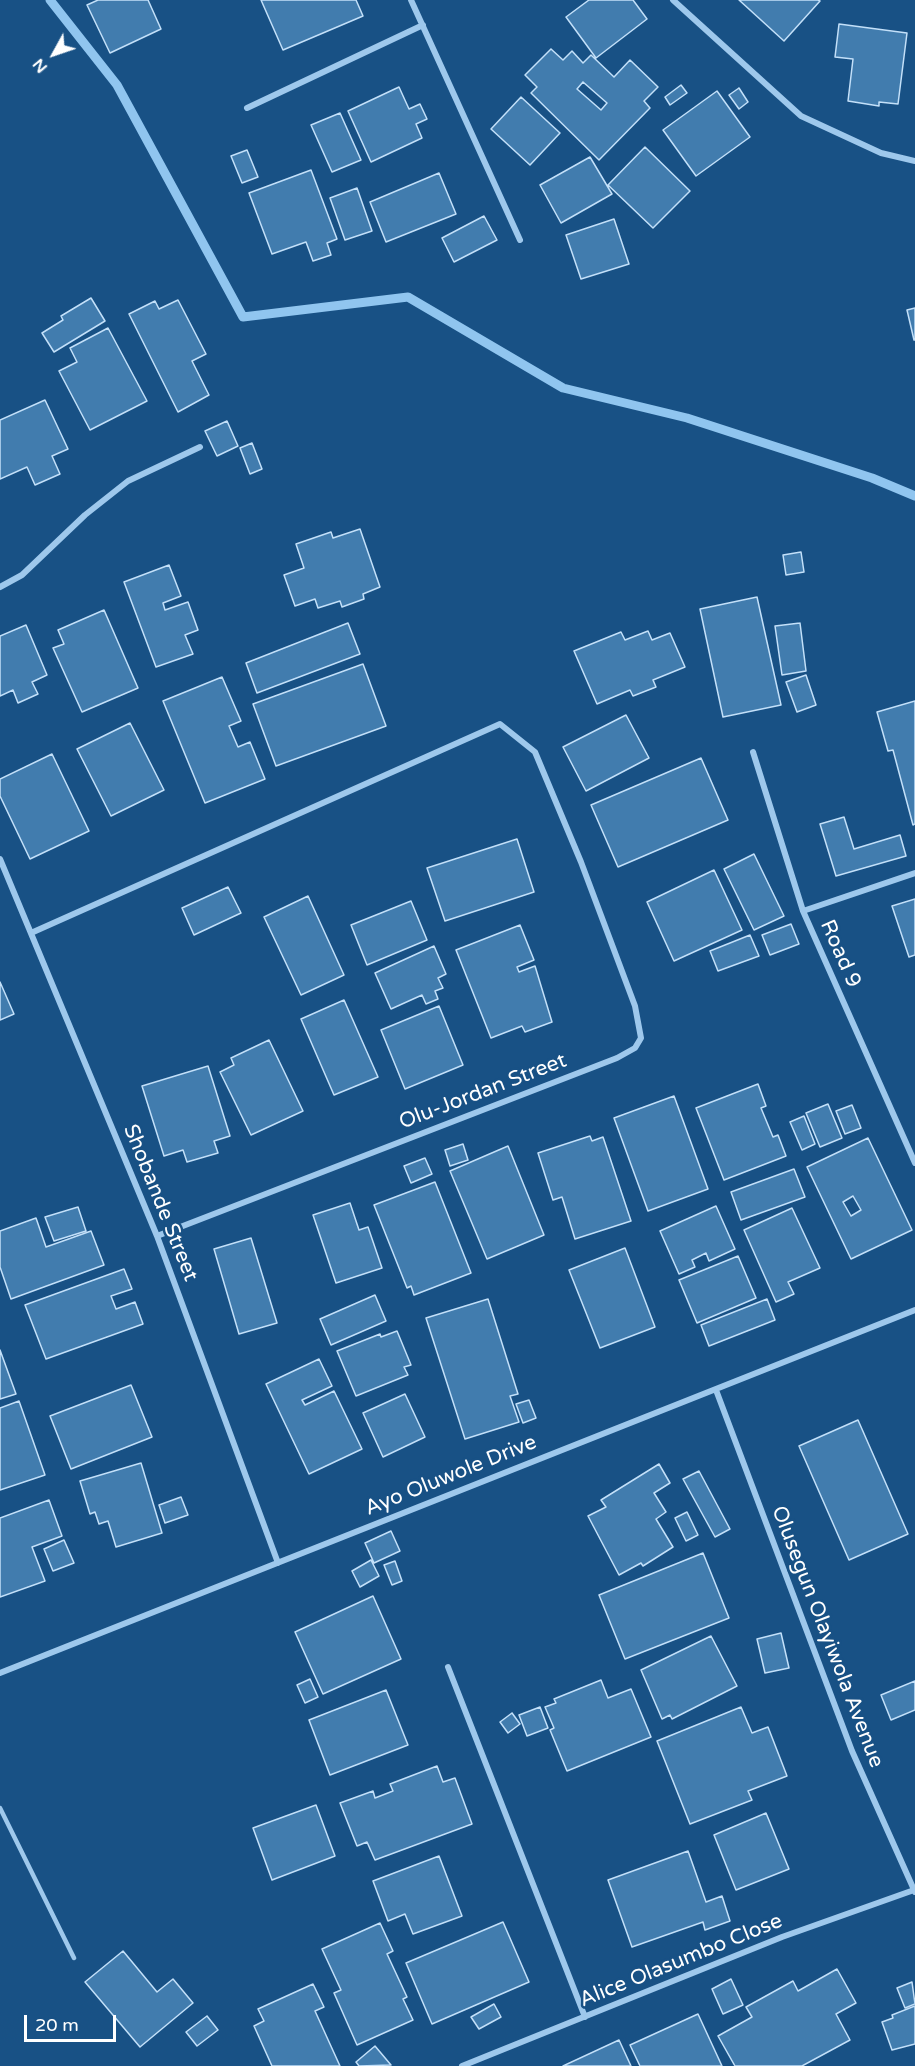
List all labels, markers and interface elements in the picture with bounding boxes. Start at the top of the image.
north arrow [24,24,84,84]
text: N [28,54,52,77]
street label: Road 9 [814,916,866,992]
street label: Olu-Jordan Street [396,1049,570,1135]
street label: Shobande Street [117,1121,203,1285]
street label: Ayo Oluwole Drive [362,1430,540,1522]
street label: Olusegun Olayiwola Avenue [765,1503,889,1771]
street label: Alice Olasumbo Close [576,1909,786,2013]
scale bar [27,2003,118,2041]
text: 20 m [35,2014,79,2036]

